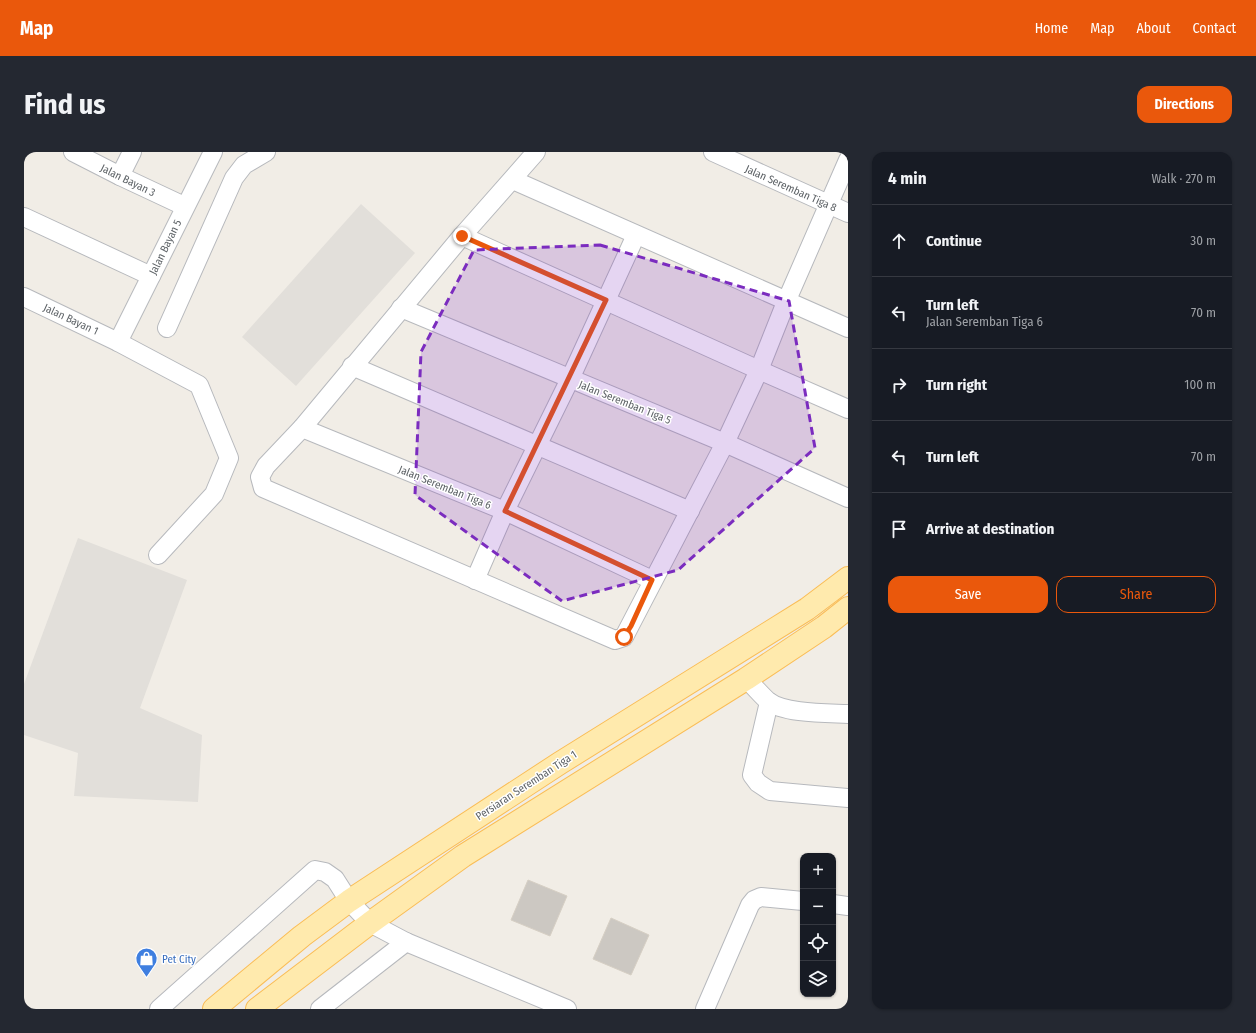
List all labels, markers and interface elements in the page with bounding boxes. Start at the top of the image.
text: Map [20,17,53,40]
text: Home [1035,20,1068,37]
text: Map [1090,20,1114,37]
text: About [1136,20,1171,37]
text: Contact [1193,20,1236,37]
button: Directions [1137,86,1232,123]
text: Find us [24,88,106,121]
street label: Jalan Bayan 3 [98,162,157,199]
street label: Jalan Seremban Tiga 8 [743,162,839,215]
text: 4 min [888,168,927,189]
text: Walk · 270 m [1151,171,1216,186]
street label: Jalan Bayan 5 [147,218,184,277]
route end [453,227,471,245]
icon: ahead [888,230,910,252]
text: Continue [926,232,982,250]
text: 30 m [1190,233,1216,248]
text: Turn left [926,296,979,314]
street label: Jalan Bayan 1 [41,301,100,338]
icon: left [888,302,910,324]
text: 70 m [1191,305,1216,320]
text: Jalan Seremban Tiga 6 [926,314,1043,329]
icon: right [888,374,910,396]
text: Turn right [926,376,987,394]
text: 100 m [1184,377,1216,392]
street label: Jalan Seremban Tiga 5 [577,378,673,427]
icon: left [888,446,910,468]
text: Turn left [926,448,979,466]
text: 70 m [1191,449,1216,464]
street label: Jalan Seremban Tiga 6 [396,463,494,512]
icon: arrive [888,518,910,540]
text: Arrive at destination [926,520,1054,538]
button: Save [888,576,1048,613]
button: Share [1056,576,1216,613]
route start [615,628,633,646]
street label: Persiaran Seremban Tiga 1 [473,748,579,823]
map controls [800,853,836,997]
button: + [800,853,836,889]
button: − [800,889,836,925]
button: locate [800,925,836,961]
shop icon: Pet City [133,946,159,979]
place label: Pet City [162,953,196,966]
button: layers [800,961,836,997]

